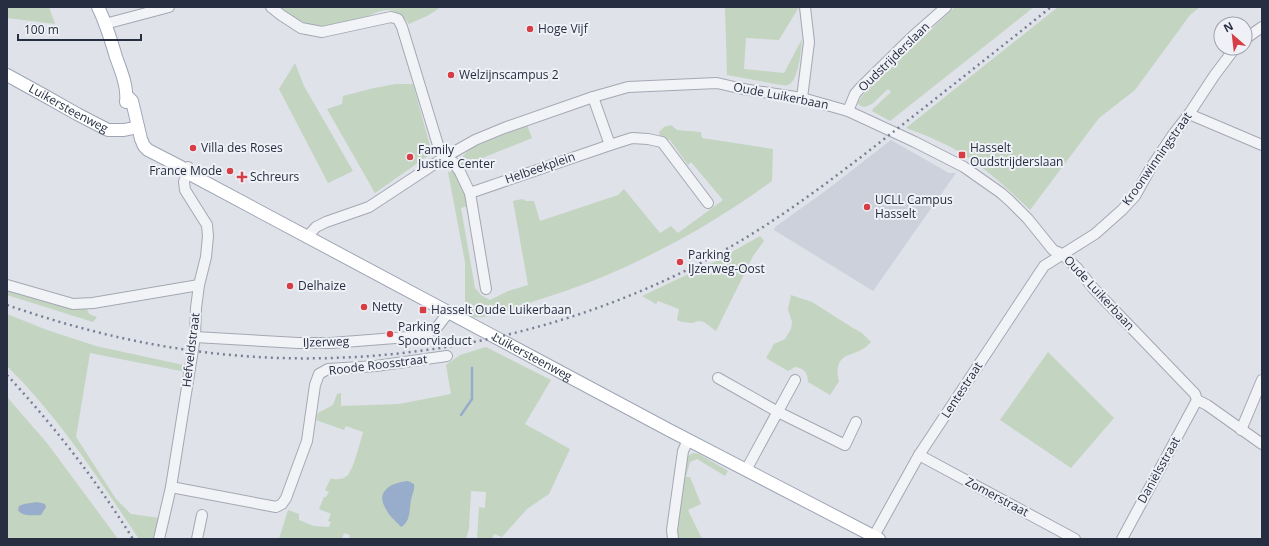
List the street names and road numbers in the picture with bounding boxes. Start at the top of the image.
street label: Oudstrijderslaan [854,18,933,95]
street label: Oude Luikerbaan [732,78,830,113]
street label: Luikersteenweg [26,80,112,137]
street label: Kroonwinningstraat [1118,109,1195,209]
street label: Helbeekplein [502,148,577,187]
street label: Oude Luikerbaan [1060,252,1138,334]
street label: Hefveldstraat [177,312,204,388]
street label: Luikersteenweg [490,328,576,385]
street label: IJzerweg [302,332,350,351]
street label: Roode Roosstraat [328,350,428,379]
street label: Lentestraat [937,358,986,421]
street label: Daniëlsstraat [1133,433,1184,506]
street label: Zomerstraat [963,473,1032,520]

